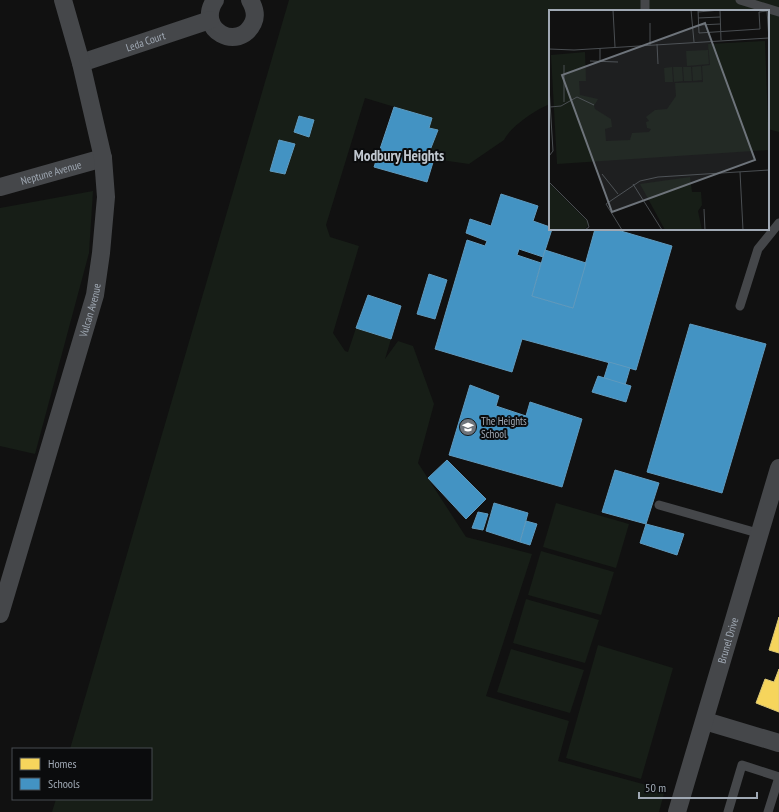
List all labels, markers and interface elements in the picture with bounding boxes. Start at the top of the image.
inset map [549,10,769,230]
street label: Leda Court [124,28,167,55]
district label: Modbury Heights [354,146,444,165]
street label: Neptune Avenue [19,157,83,188]
street label: Vulcan Avenue [76,282,104,340]
place label: The Heights School [481,414,527,441]
school or university icon: The Heights School [458,417,478,437]
street label: Brunel Drive [714,615,741,665]
legend [12,748,152,800]
text: Homes [48,756,76,771]
scale bar [639,774,757,800]
text: Schools [48,776,80,791]
text: 50 m [645,780,666,795]

